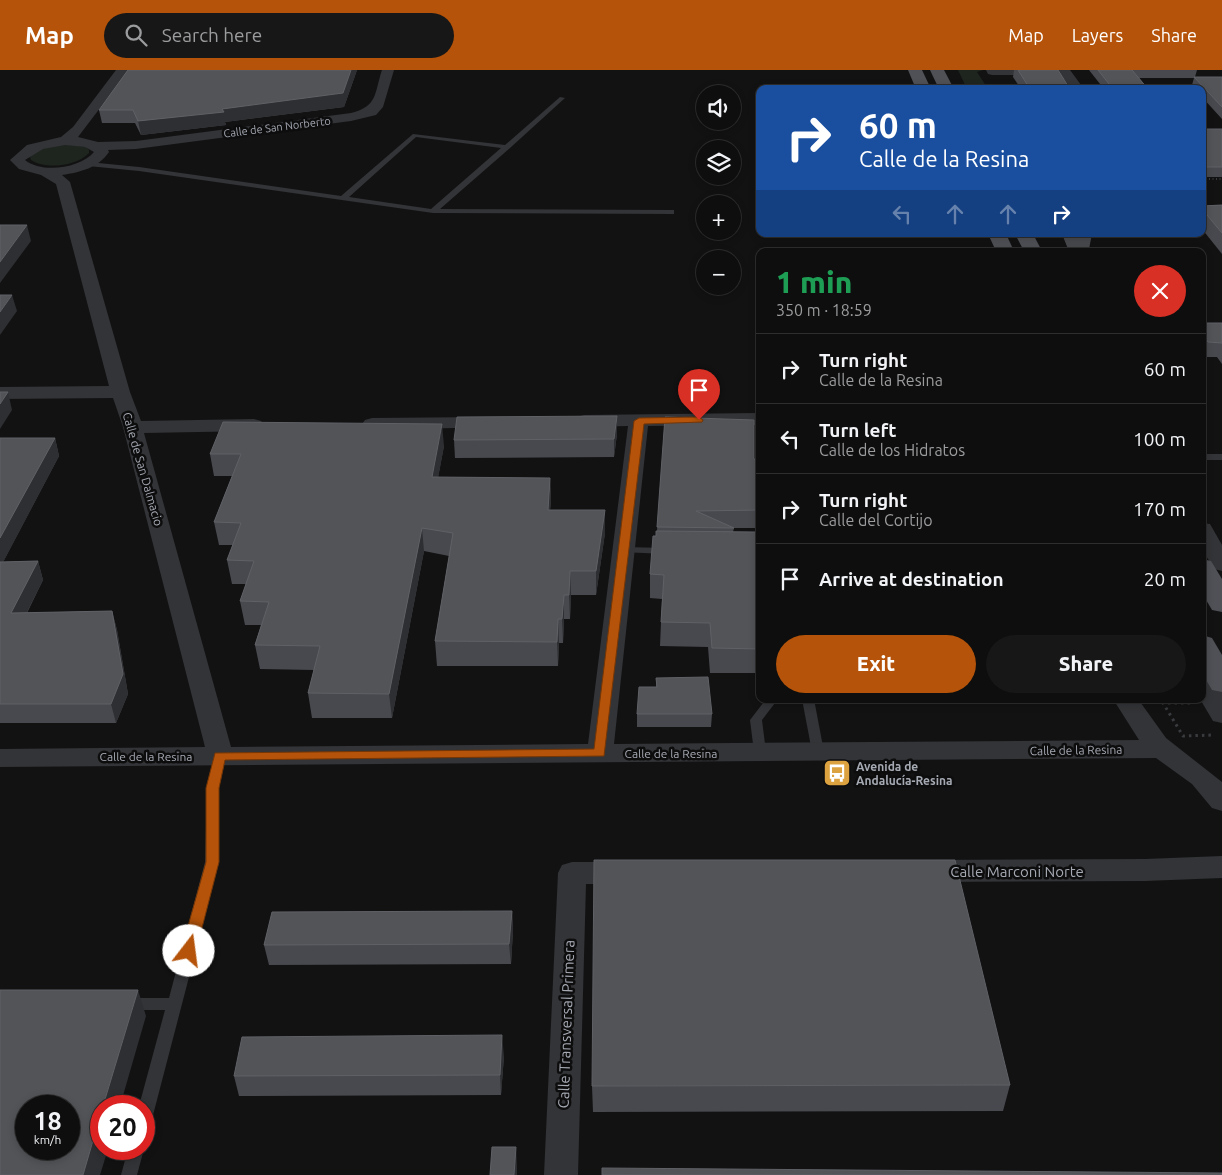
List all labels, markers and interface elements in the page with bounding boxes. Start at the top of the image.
search box [104,13,454,58]
icon: search [122,21,150,49]
text: Map [25,22,74,49]
text: Search here [162,24,262,46]
text: Map [1008,25,1044,45]
text: Layers [1072,25,1123,45]
text: Share [1151,25,1197,45]
map controls [696,85,741,295]
button: sound [696,85,741,130]
icon: right [776,105,841,170]
text: 60 m [859,105,937,145]
street label: Calle de San Norberto [223,114,331,140]
button: layers [696,140,741,185]
text: Calle de la Resina [859,146,1029,171]
button: + [696,195,741,240]
icon: left [888,200,916,228]
icon: ahead [941,200,969,228]
icon: ahead [994,200,1022,228]
icon: right [1047,200,1075,228]
button: − [696,250,741,295]
text: 1 min [776,265,852,299]
button: close [1134,265,1186,317]
text: 350 m · 18:59 [776,301,872,319]
text: Turn right [819,349,907,371]
icon: right [776,355,804,383]
text: 60 m [1144,358,1186,380]
pin [678,369,720,420]
text: Calle de la Resina [819,371,943,389]
icon: arrive [685,376,713,404]
street label: Calle de San Dalmacio [121,411,165,527]
text: Turn left [819,419,897,441]
icon: left [776,425,804,453]
text: 100 m [1133,428,1186,450]
text: Calle de los Hidratos [819,441,965,459]
text: Turn right [819,489,907,511]
icon: right [776,495,804,523]
text: 170 m [1133,498,1186,520]
text: Calle del Cortijo [819,511,933,529]
icon: arrive [776,565,804,593]
text: Arrive at destination [819,568,1004,590]
text: 20 m [1144,568,1186,590]
button: Exit [776,635,976,693]
button: Share [986,635,1186,693]
street label: Calle de la Resina [1029,743,1123,757]
street label: Calle de la Resina [625,747,717,760]
street label: Calle de la Resina [100,750,192,763]
bus stop icon: Avenida de Andalucía-Resina [822,758,852,788]
place label: Avenida de Andalucía-Resina [856,760,953,787]
street label: Calle Marconi Norte [950,863,1084,880]
position arrow [162,924,214,976]
street label: Calle Transversal Primera [555,939,577,1109]
speed limit sign: 20 [90,1095,155,1160]
text: 18 [33,1107,62,1135]
text: km/h [34,1133,61,1146]

